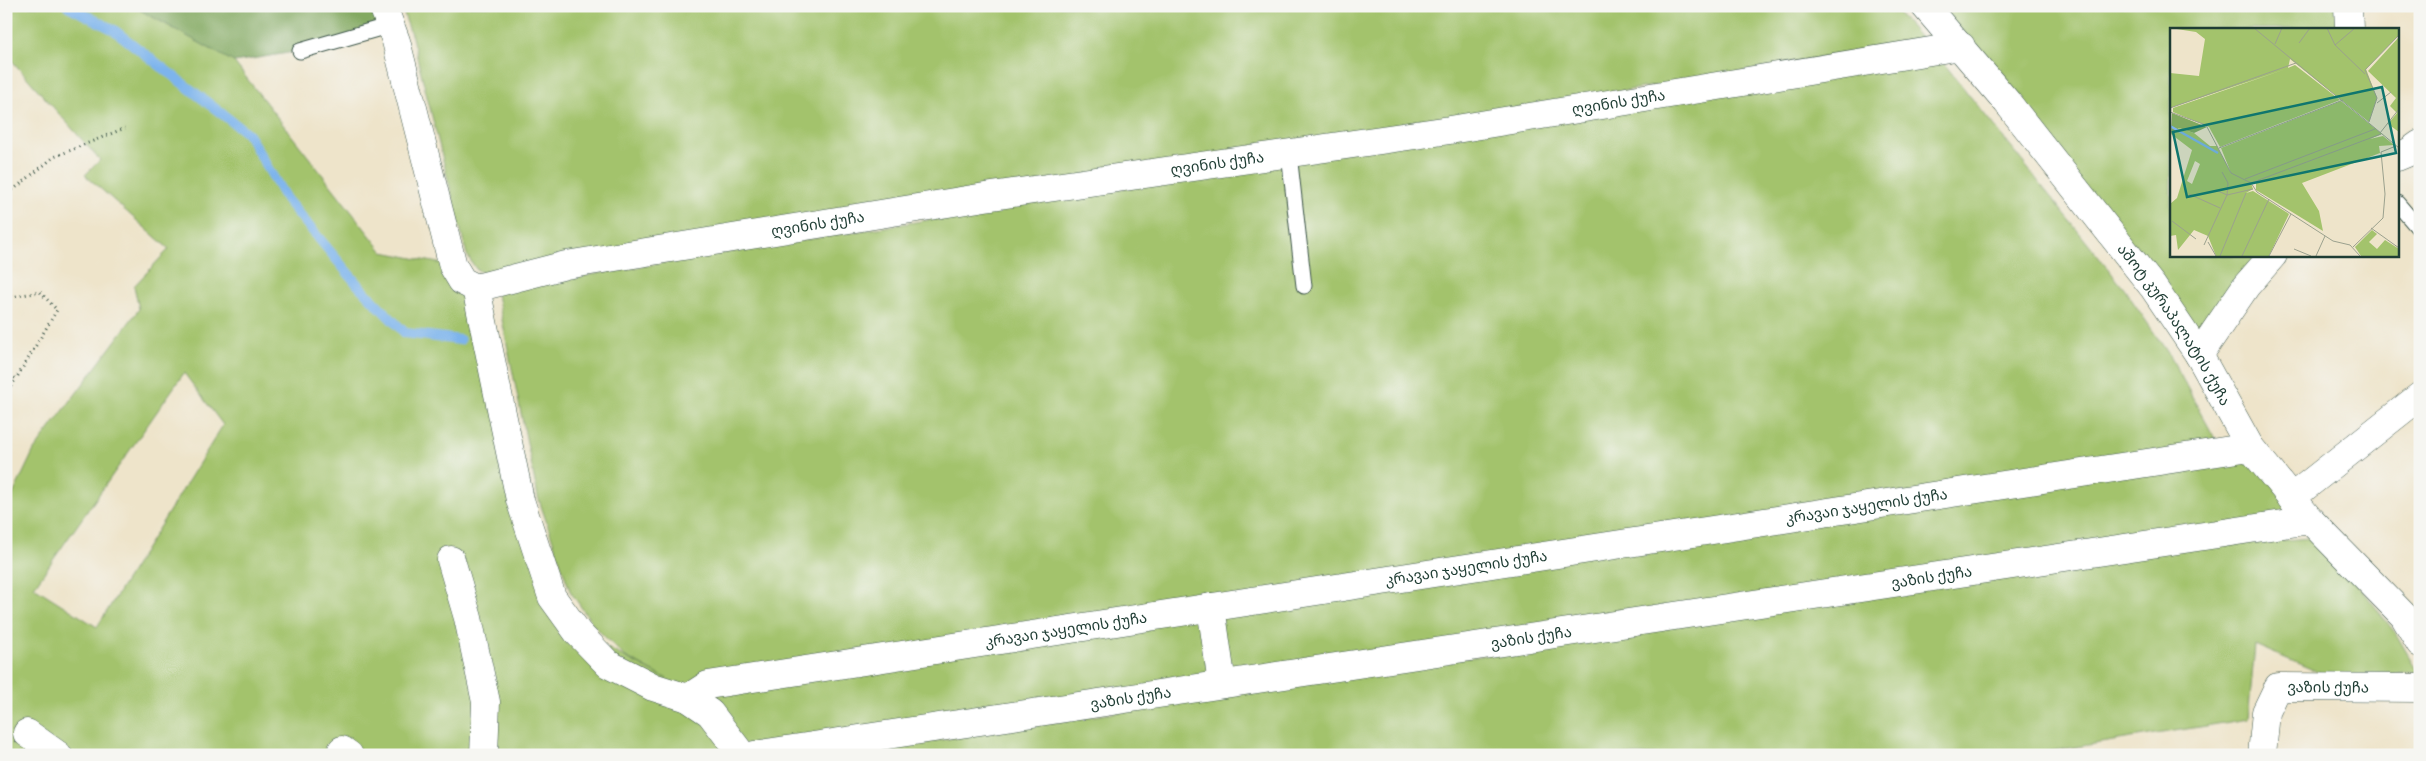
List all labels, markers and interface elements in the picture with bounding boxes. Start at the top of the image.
inset map [2170,28,2398,256]
street label: ღვინის ქუჩა [1571,86,1667,120]
street label: ღვინის ქუჩა [1169,148,1265,180]
street label: ღვინის ქუჩა [770,208,866,242]
street label: აშოტ კურაპალატის ქუჩა [2113,240,2234,409]
street label: კრავაი ჯაყელის ქუჩა [1784,485,1949,529]
street label: კრავაი ჯაყელის ქუჩა [1384,547,1549,590]
street label: ვაზის ქუჩა [1890,562,1974,593]
street label: კრავაი ჯაყელის ქუჩა [984,608,1148,652]
street label: ვაზის ქუჩა [1489,623,1573,654]
street label: ვაზის ქუჩა [2287,678,2369,698]
street label: ვაზის ქუჩა [1089,683,1173,714]

